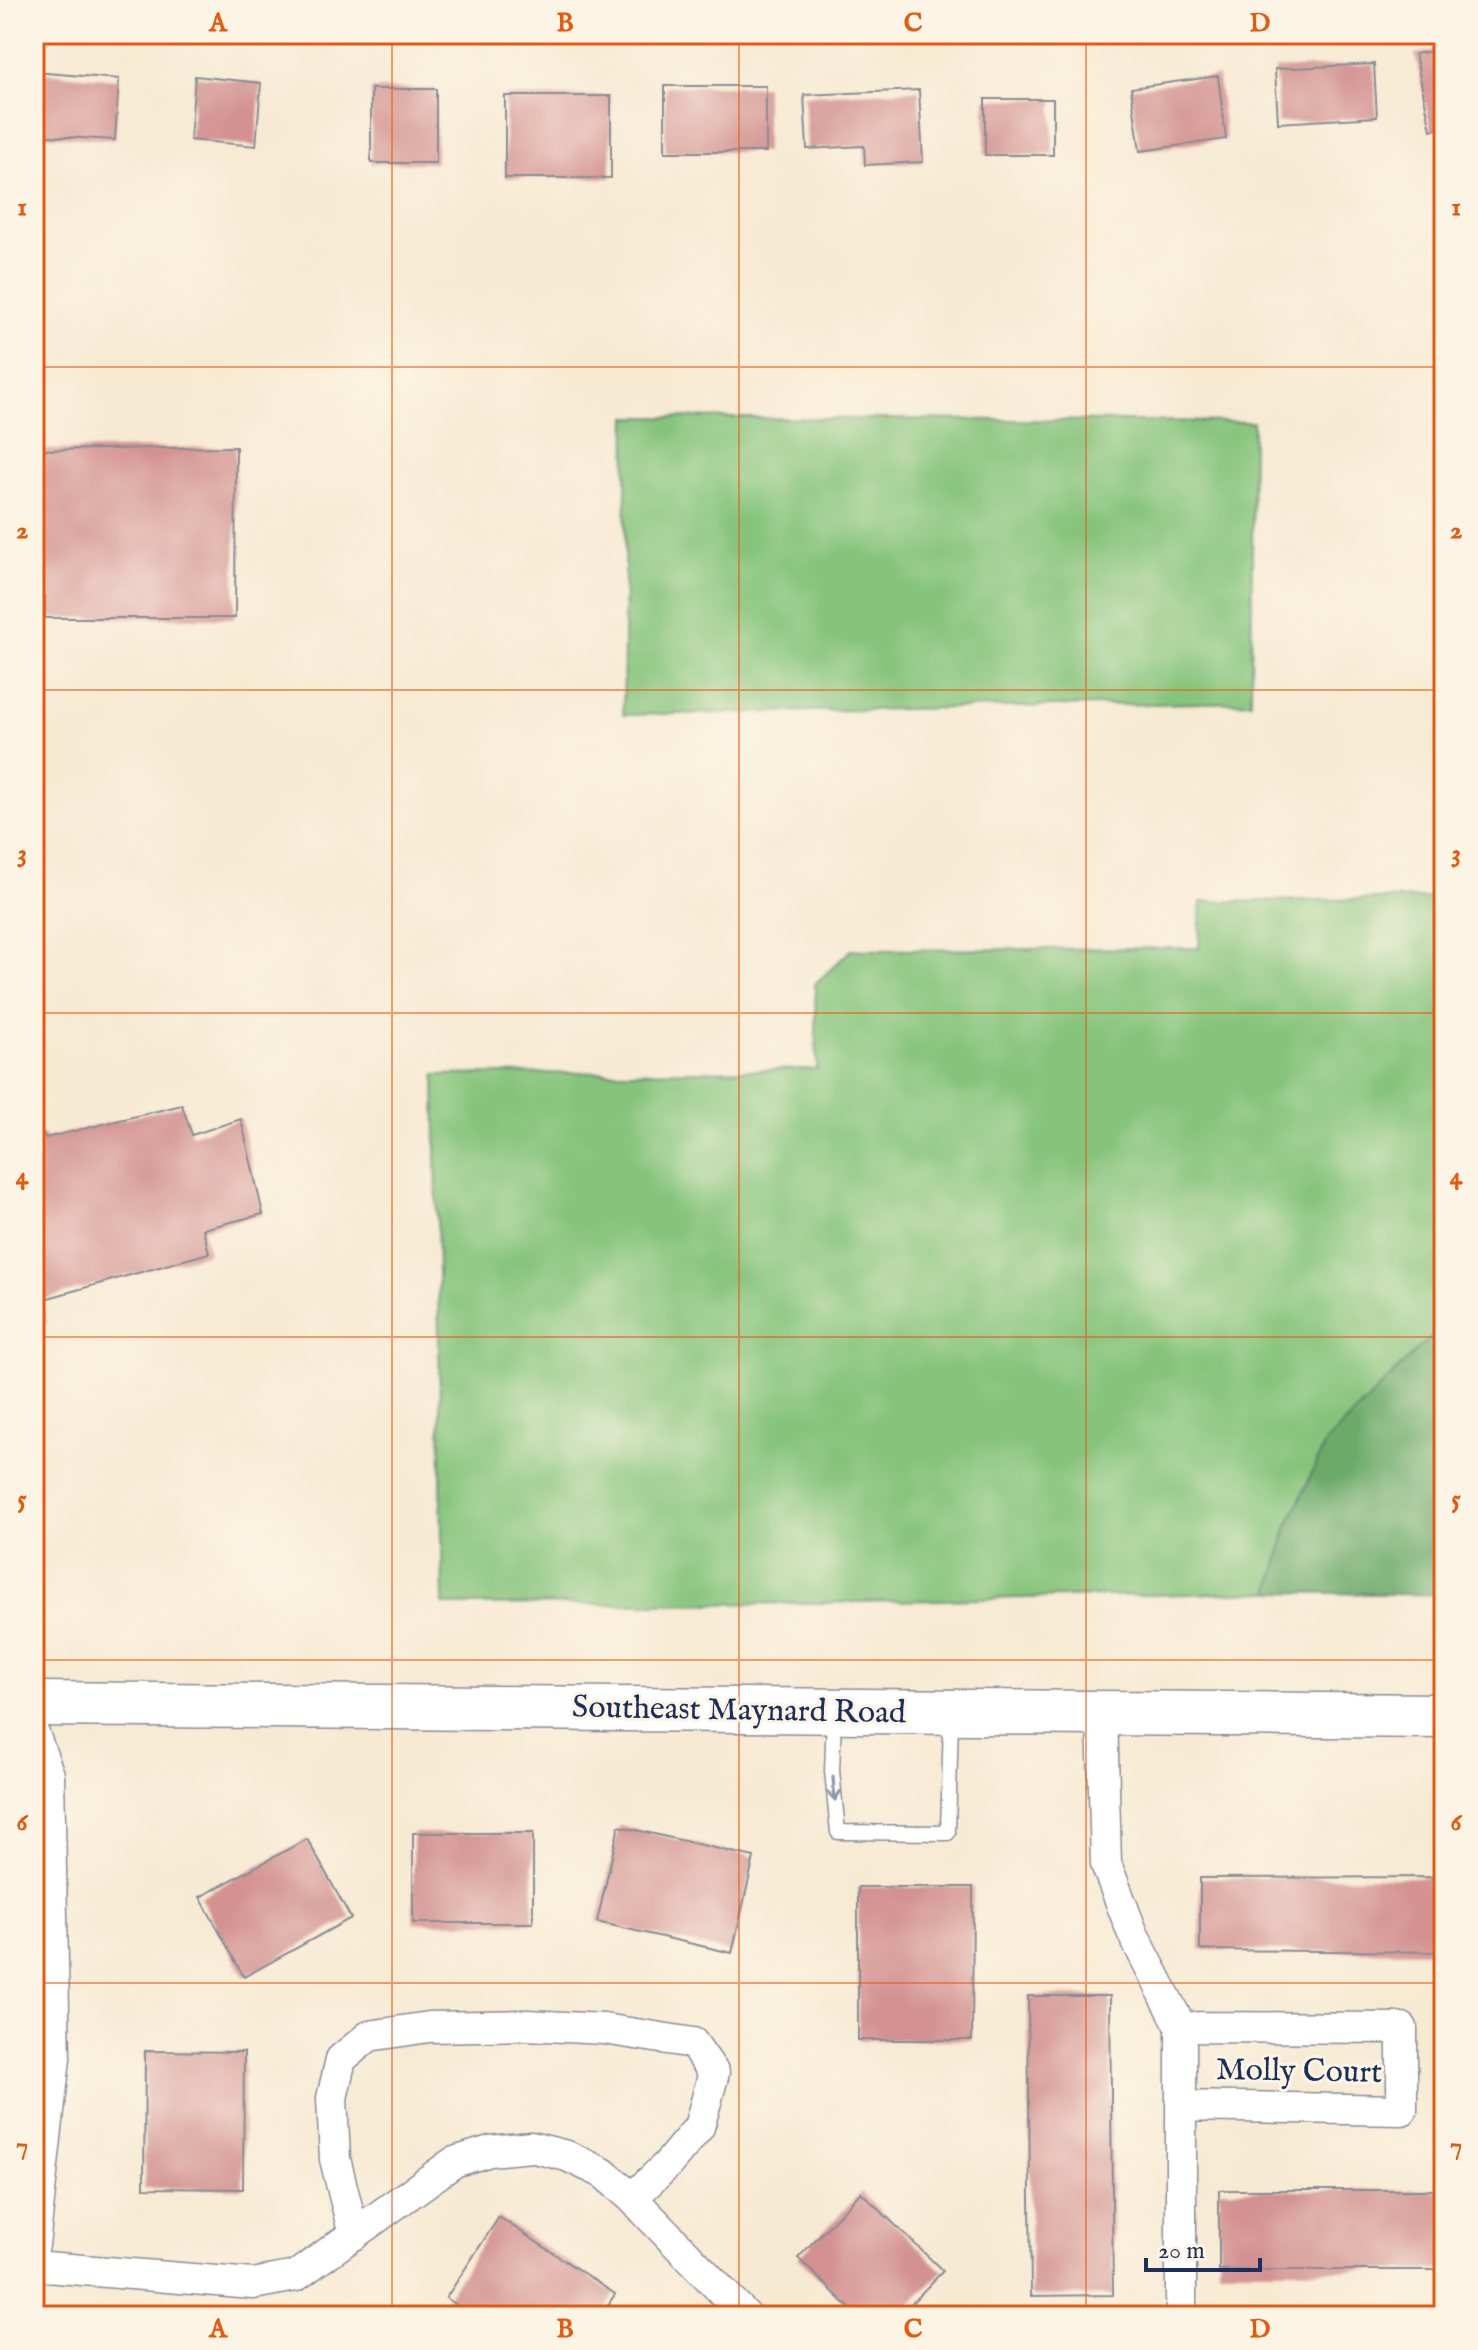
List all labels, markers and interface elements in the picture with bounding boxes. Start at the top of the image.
text: A [208,7,228,40]
text: B [556,7,574,40]
text: C [904,7,923,40]
text: D [1250,7,1271,40]
text: 1 [17,191,27,224]
text: 1 [1451,191,1461,224]
text: 2 [16,514,28,547]
text: 2 [1450,514,1462,547]
text: 3 [17,837,27,870]
text: 3 [1451,837,1461,870]
text: 4 [16,1160,30,1193]
text: 4 [1450,1160,1464,1193]
text: 5 [17,1483,27,1516]
text: 5 [1451,1483,1461,1516]
street label: Southeast Maynard Road [572,1688,907,1734]
one-way arrow [827,1775,842,1802]
text: 6 [17,1806,29,1839]
text: 6 [1451,1806,1463,1839]
street label: Molly Court [1216,2050,1382,2094]
text: 7 [16,2130,28,2163]
text: 7 [1450,2130,1462,2163]
scale bar [1146,2222,1260,2272]
text: 20 m [1158,2236,1205,2267]
text: A [208,2313,228,2346]
text: B [556,2313,574,2346]
text: C [904,2313,923,2346]
text: D [1250,2313,1271,2346]

